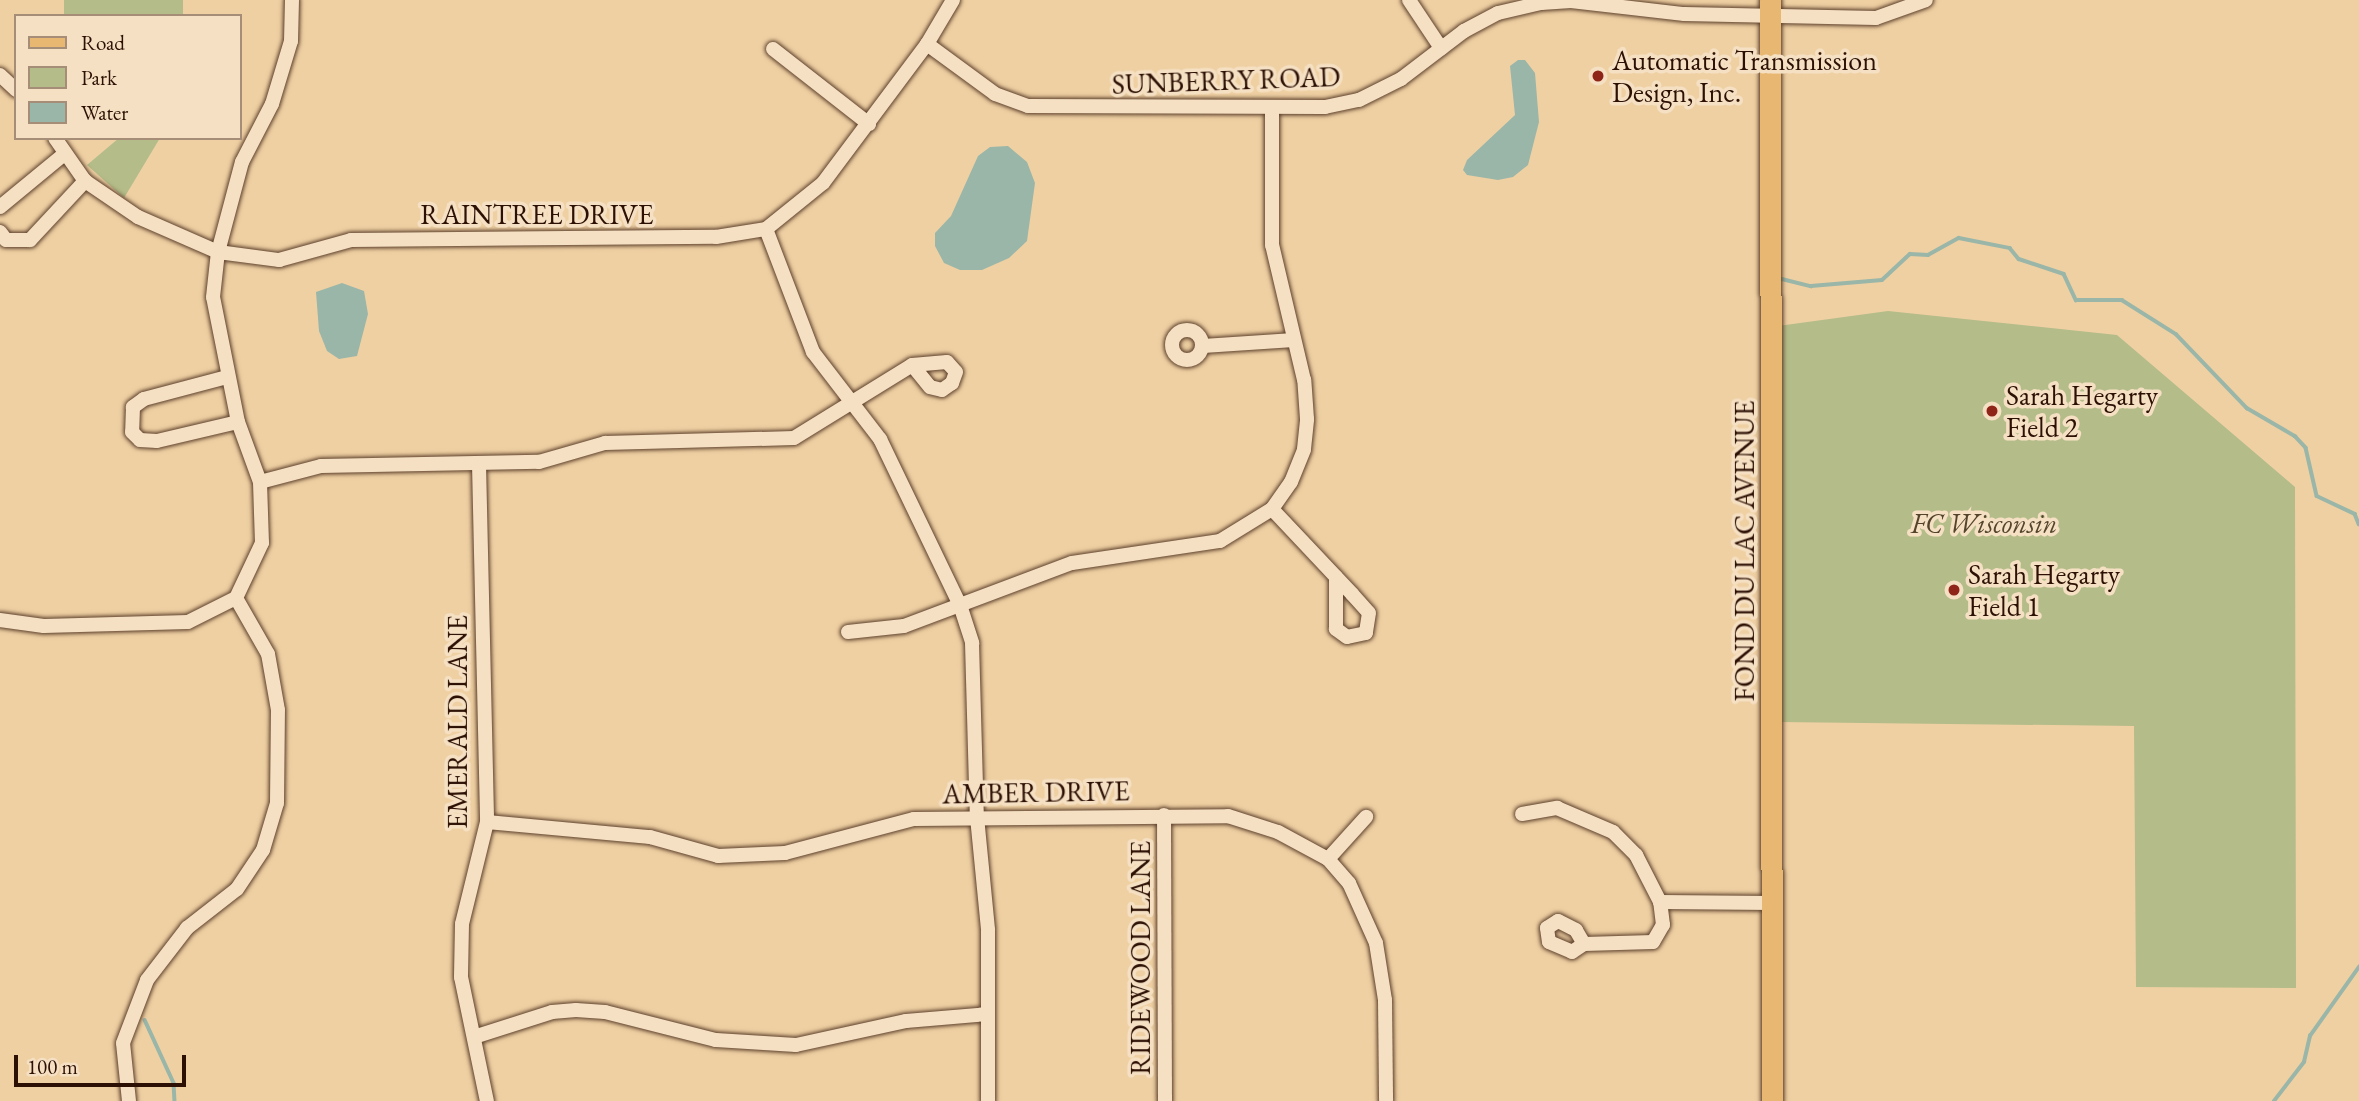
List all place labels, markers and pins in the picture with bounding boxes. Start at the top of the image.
place label: Automatic Transmission Design, Inc. [1612,43,1877,109]
marker: Automatic Transmission Design, Inc. [1590,68,1606,84]
place label: Sarah Hegarty Field 2 [2006,378,2158,444]
marker: Sarah Hegarty Field 2 [1984,403,2000,419]
place label: Sarah Hegarty Field 1 [1968,557,2120,623]
marker: Sarah Hegarty Field 1 [1946,582,1962,598]

